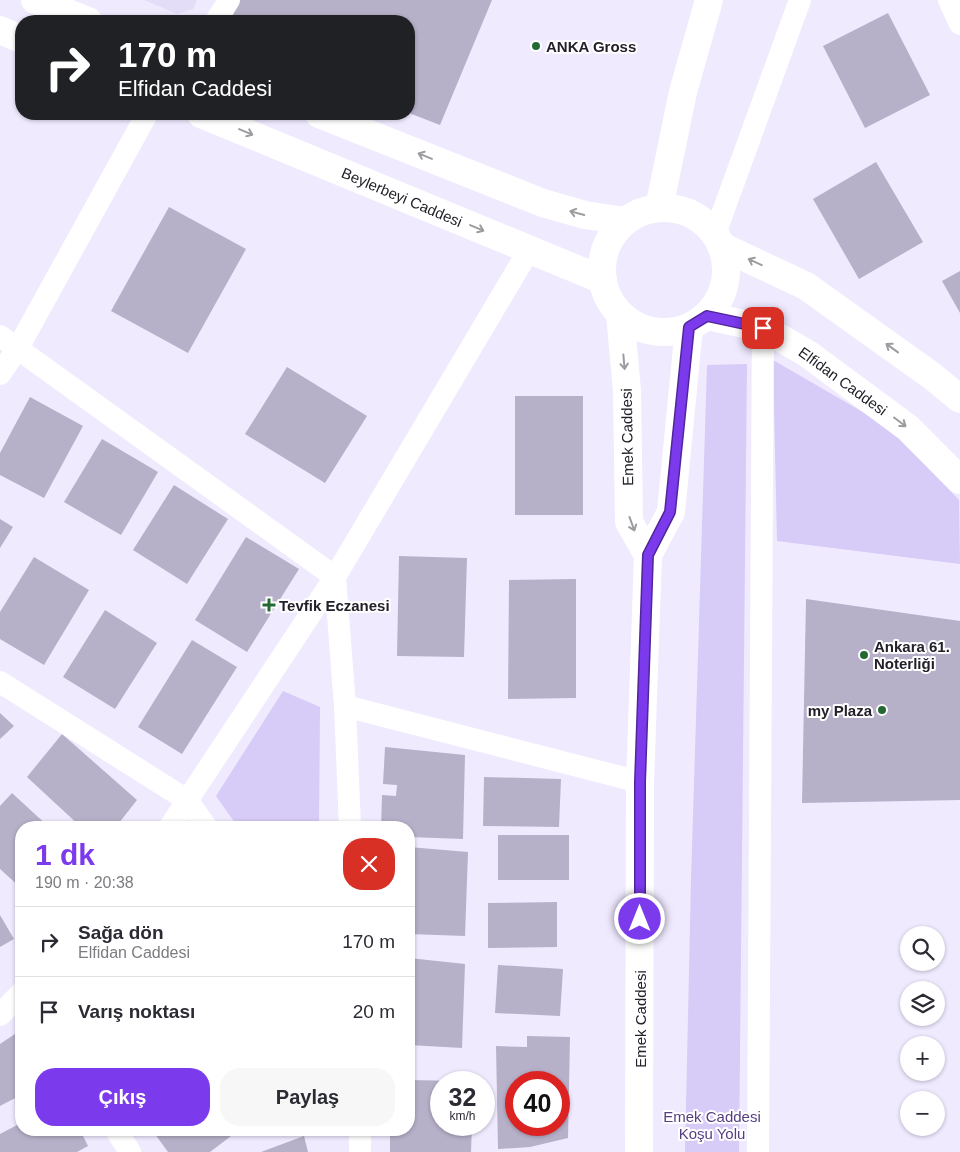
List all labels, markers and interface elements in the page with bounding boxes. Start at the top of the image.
icon: right [35,35,100,100]
text: 170 m [118,35,217,74]
place label: ANKA Gross [546,38,636,55]
marker: ANKA Gross [530,40,542,52]
text: Elfidan Caddesi [118,76,272,101]
one-way arrow [238,128,253,138]
one-way arrow [418,151,433,160]
street label: Beylerbeyi Caddesi [339,164,465,230]
one-way arrow [569,207,585,217]
one-way arrow [469,224,484,234]
one-way arrow [748,257,763,266]
pin [742,307,784,349]
icon: arrive [749,314,777,342]
street label: Elfidan Caddesi [795,343,891,419]
one-way arrow [885,343,899,353]
one-way arrow [619,354,629,370]
street label: Emek Caddesi [618,388,636,486]
one-way arrow [893,417,907,427]
one-way arrow [628,516,637,531]
place label: Tevfik Eczanesi [279,597,390,614]
marker: Tevfik Eczanesi [263,599,275,611]
place label: Ankara 61. Noterliği [874,638,950,672]
marker: Ankara 61. Noterliği [858,649,870,661]
place label: my Plaza [808,702,873,719]
marker: my Plaza [876,704,888,716]
text: 1 dk [35,838,95,871]
button: close [343,838,395,890]
text: 190 m · 20:38 [35,874,134,891]
position arrow [613,892,665,944]
text: Sağa dön [78,922,164,943]
map controls [900,926,945,1136]
button: search [900,926,945,971]
icon: right [35,928,63,956]
text: 170 m [342,931,395,952]
text: Elfidan Caddesi [78,944,190,961]
street label: Emek Caddesi [632,970,649,1068]
button: layers [900,981,945,1026]
icon: arrive [35,998,63,1026]
text: Varış noktası [78,1001,195,1022]
text: 20 m [353,1001,395,1022]
button: + [900,1036,945,1081]
button: Çıkış [35,1068,210,1126]
button: Paylaş [220,1068,395,1126]
speed limit sign: 40 [505,1071,570,1136]
text: 32 [449,1083,476,1111]
button: − [900,1091,945,1136]
park label: Emek Caddesi Koşu Yolu [663,1108,761,1142]
text: km/h [449,1109,476,1123]

